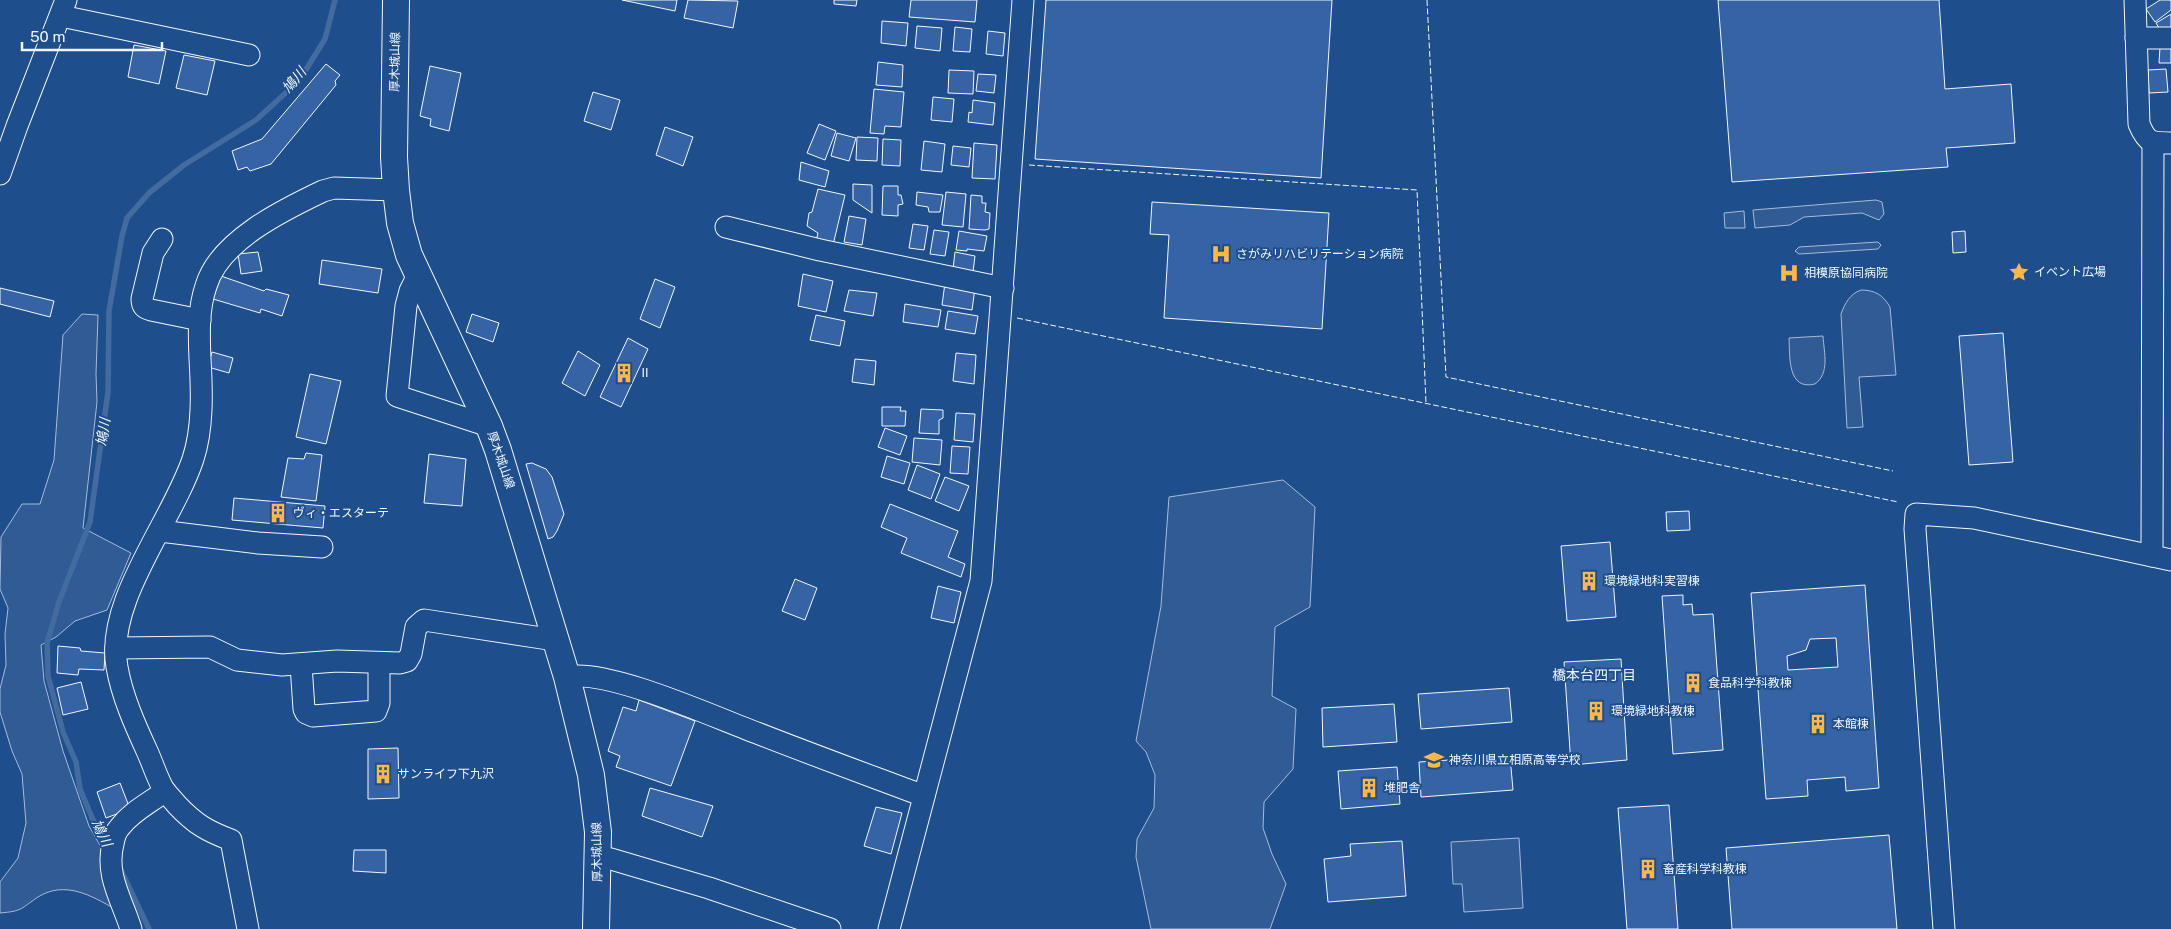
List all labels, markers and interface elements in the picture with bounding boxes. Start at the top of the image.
scale bar [22,20,162,52]
text: 50 m [30,28,65,45]
street label: 厚木城山線 [387,32,403,92]
water label: 鳩川 [279,63,310,96]
hospital icon: さがみリハビリテーション病院 [1210,243,1232,265]
place label: さがみリハビリテーション病院 [1236,247,1404,261]
place icon: イベント広場 [2008,261,2030,283]
hospital icon: 相模原協同病院 [1778,262,1800,284]
place label: イベント広場 [2034,265,2106,279]
place label: 相模原協同病院 [1804,266,1888,280]
building icon: Ⅱ [613,362,635,384]
place label: Ⅱ [639,366,651,380]
water label: 鳩川 [93,415,113,447]
street label: 厚木城山線 [485,429,517,491]
building icon: ヴィ・エスターテ [267,502,289,524]
place label: ヴィ・エスターテ [293,506,389,520]
building icon: 環境緑地科実習棟 [1578,570,1600,592]
place label: 環境緑地科実習棟 [1604,574,1700,588]
district label: 橋本台四丁目 [1552,667,1636,683]
building icon: 食品科学科教棟 [1682,672,1704,694]
place label: 食品科学科教棟 [1708,676,1792,690]
building icon: 環境緑地科教棟 [1585,700,1607,722]
place label: 環境緑地科教棟 [1611,704,1695,718]
building icon: 本館棟 [1807,713,1829,735]
place label: 本館棟 [1833,717,1869,731]
school or university icon: 神奈川県立相原高等学校 [1423,749,1445,771]
place label: 神奈川県立相原高等学校 [1449,753,1581,767]
building icon: サンライフ下九沢 [372,763,394,785]
place label: サンライフ下九沢 [398,767,494,781]
building icon: 堆肥舎 [1358,777,1380,799]
place label: 堆肥舎 [1384,781,1420,795]
water label: 鳩川 [89,817,116,851]
street label: 厚木城山線 [589,822,605,882]
building icon: 畜産科学科教棟 [1637,858,1659,880]
place label: 畜産科学科教棟 [1663,862,1747,876]

